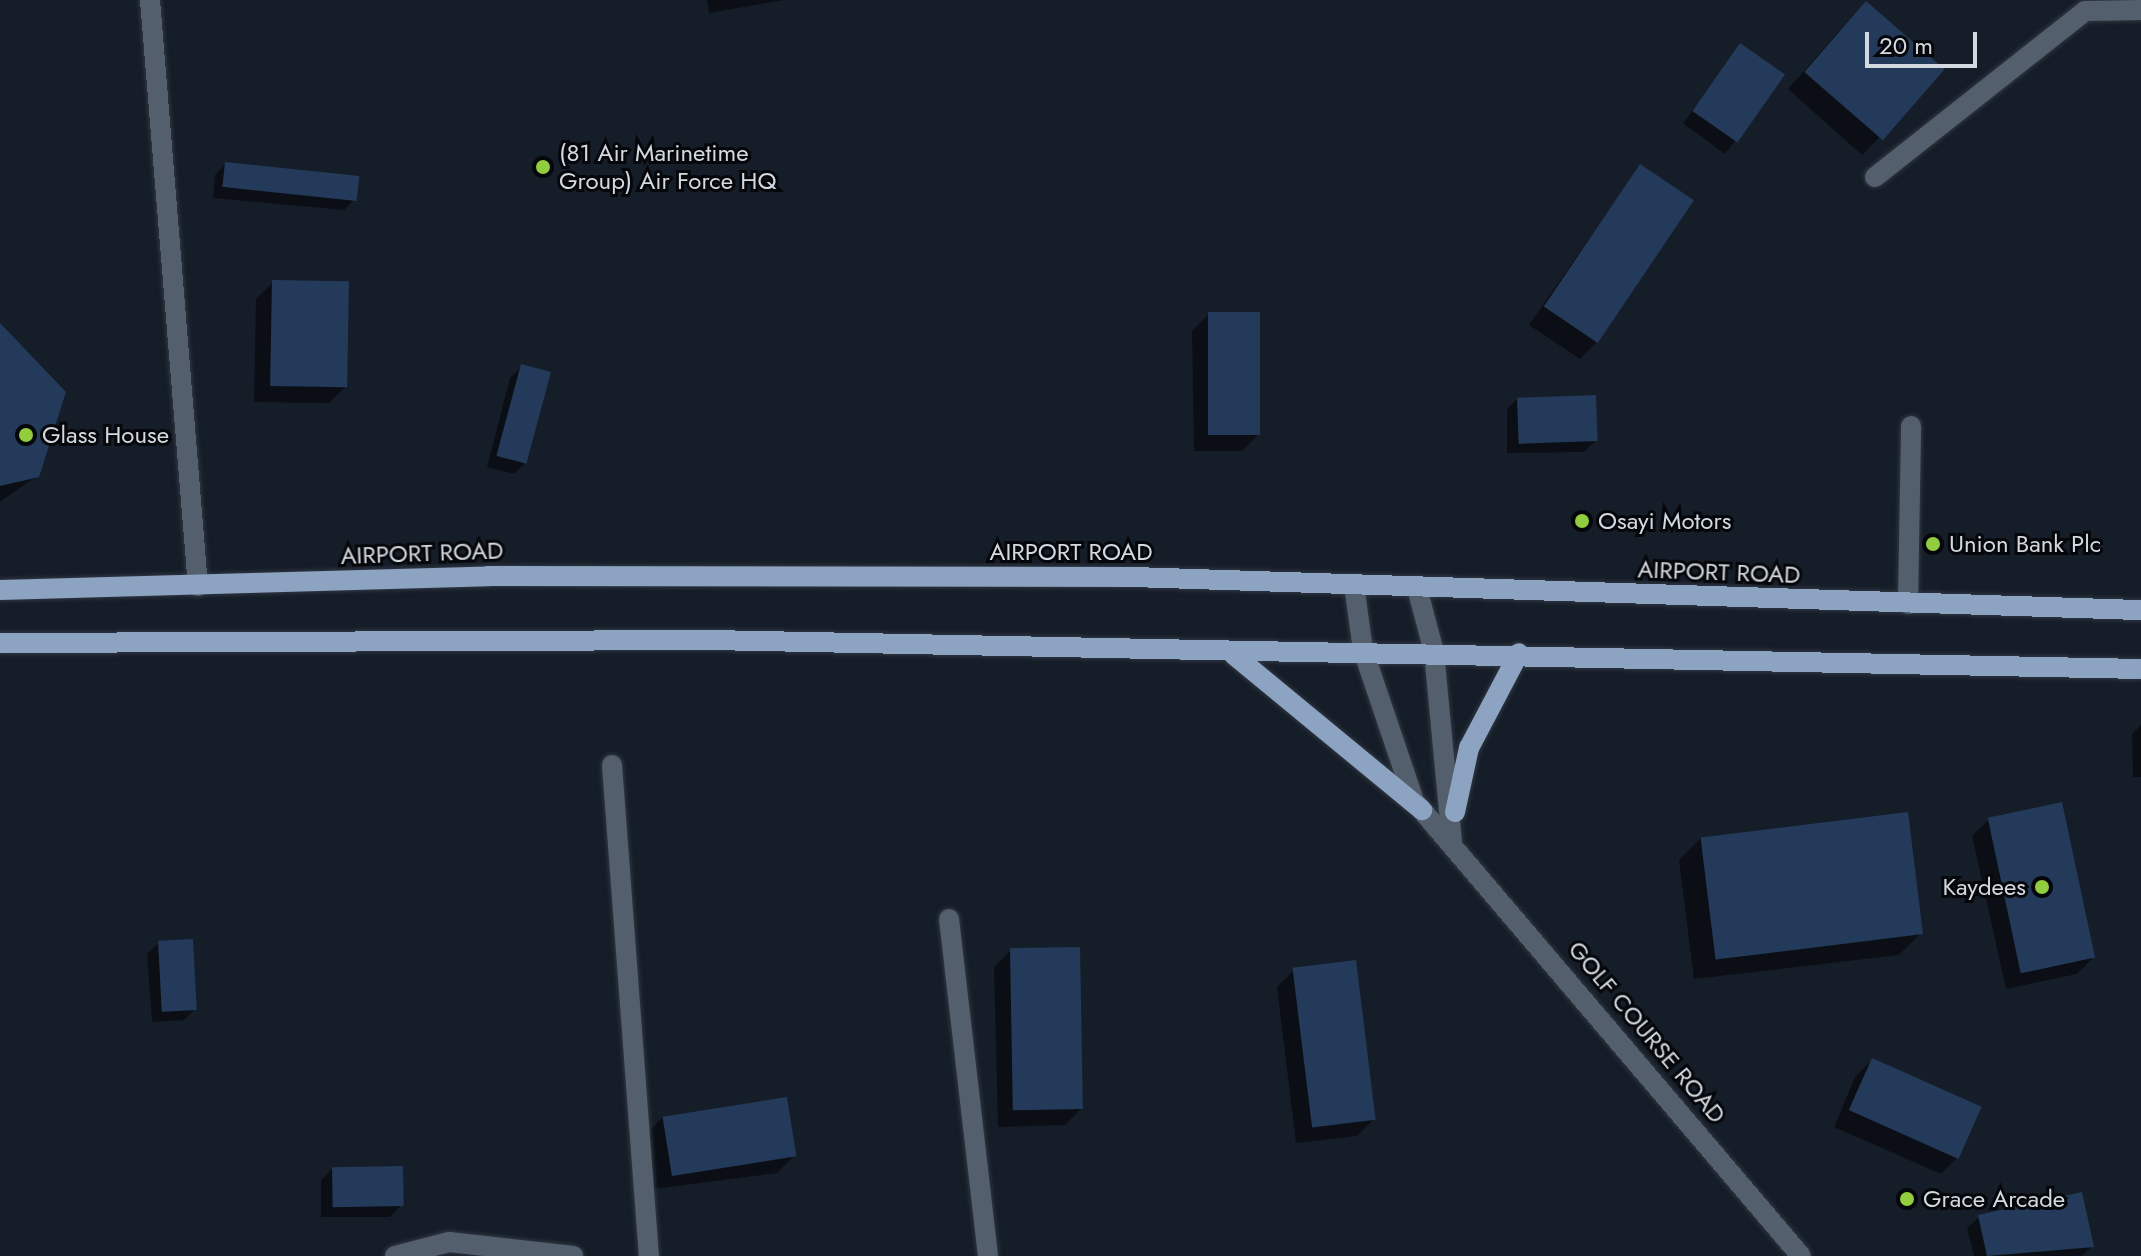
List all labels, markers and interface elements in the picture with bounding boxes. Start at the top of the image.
scale bar [1869,16,1981,66]
text: 20 m [1879,28,1933,63]
place label: (81 Air Marinetime Group) Air Force HQ [559,139,776,195]
marker: (81 Air Marinetime Group) Air Force HQ [534,158,552,176]
place label: Glass House [42,421,169,449]
marker: Glass House [17,426,35,444]
place label: Osayi Motors [1598,507,1731,535]
marker: Osayi Motors [1573,512,1591,530]
place label: Union Bank Plc [1949,530,2101,558]
marker: Union Bank Plc [1924,535,1942,553]
street label: AIRPORT ROAD [340,536,504,570]
street label: AIRPORT ROAD [990,538,1152,566]
street label: AIRPORT ROAD [1637,555,1801,589]
place label: Kaydees [1942,873,2026,901]
marker: Kaydees [2033,878,2051,896]
street label: GOLF COURSE ROAD [1562,935,1732,1129]
place label: Grace Arcade [1923,1185,2065,1213]
marker: Grace Arcade [1898,1190,1916,1208]

